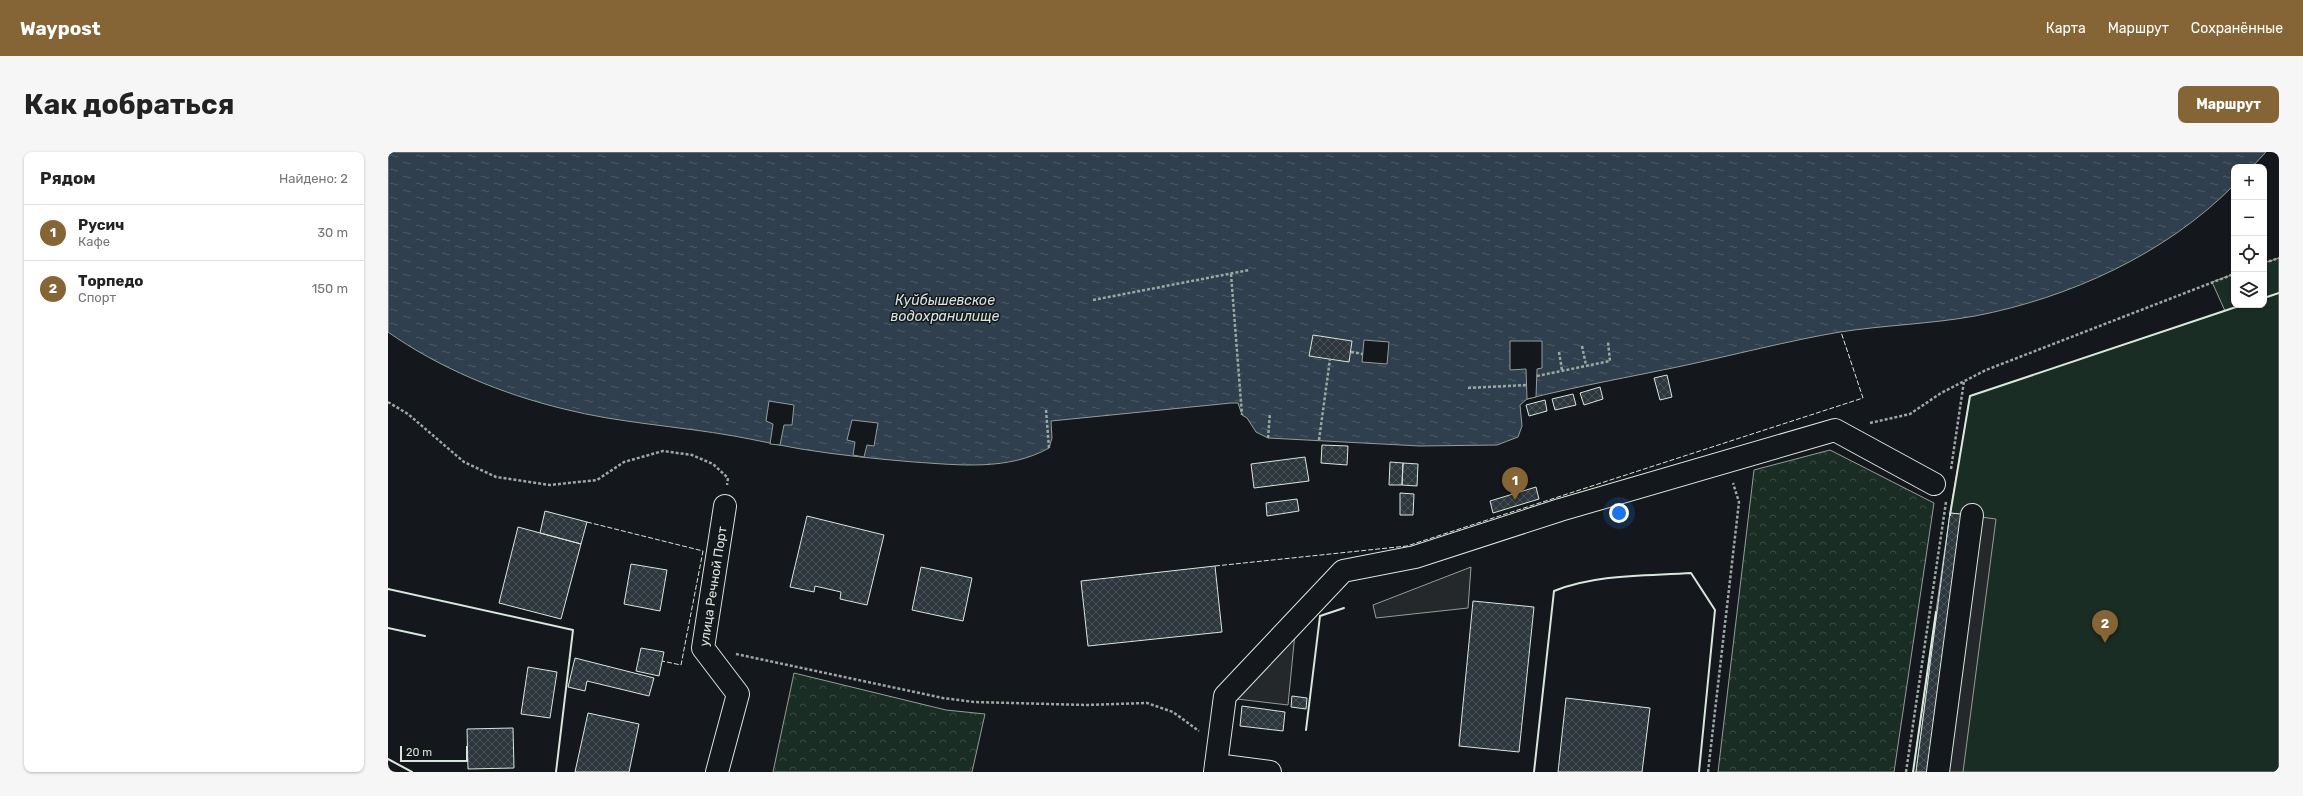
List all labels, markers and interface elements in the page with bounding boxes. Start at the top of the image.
text: Waypost [20,17,101,40]
text: Карта [2046,20,2086,37]
text: Маршрут [2108,20,2169,37]
text: Сохранённые [2191,20,2283,37]
button: Маршрут [2178,86,2279,123]
text: Как добраться [24,88,234,121]
map controls [2231,164,2267,308]
button: + [2231,164,2267,200]
text: Рядом [40,168,96,188]
text: Найдено: 2 [279,171,348,186]
button: − [2231,200,2267,236]
text: Русич [78,216,124,234]
text: 1 [50,225,56,240]
text: 30 m [317,225,348,240]
text: Кафе [78,234,110,249]
button: locate [2231,236,2267,272]
text: Торпедо [78,272,143,290]
button: layers [2231,272,2267,308]
text: 2 [49,281,57,296]
text: 150 m [312,281,348,296]
text: Спорт [78,290,116,305]
water label: Куйбышевское водохранилище [891,292,1000,325]
pin: 1 [1502,467,1528,500]
your location [1609,503,1629,523]
street label: улица Речной Порт [696,525,730,647]
pin: 2 [2092,610,2118,643]
scale bar [400,744,468,763]
text: 20 m [406,746,432,759]

